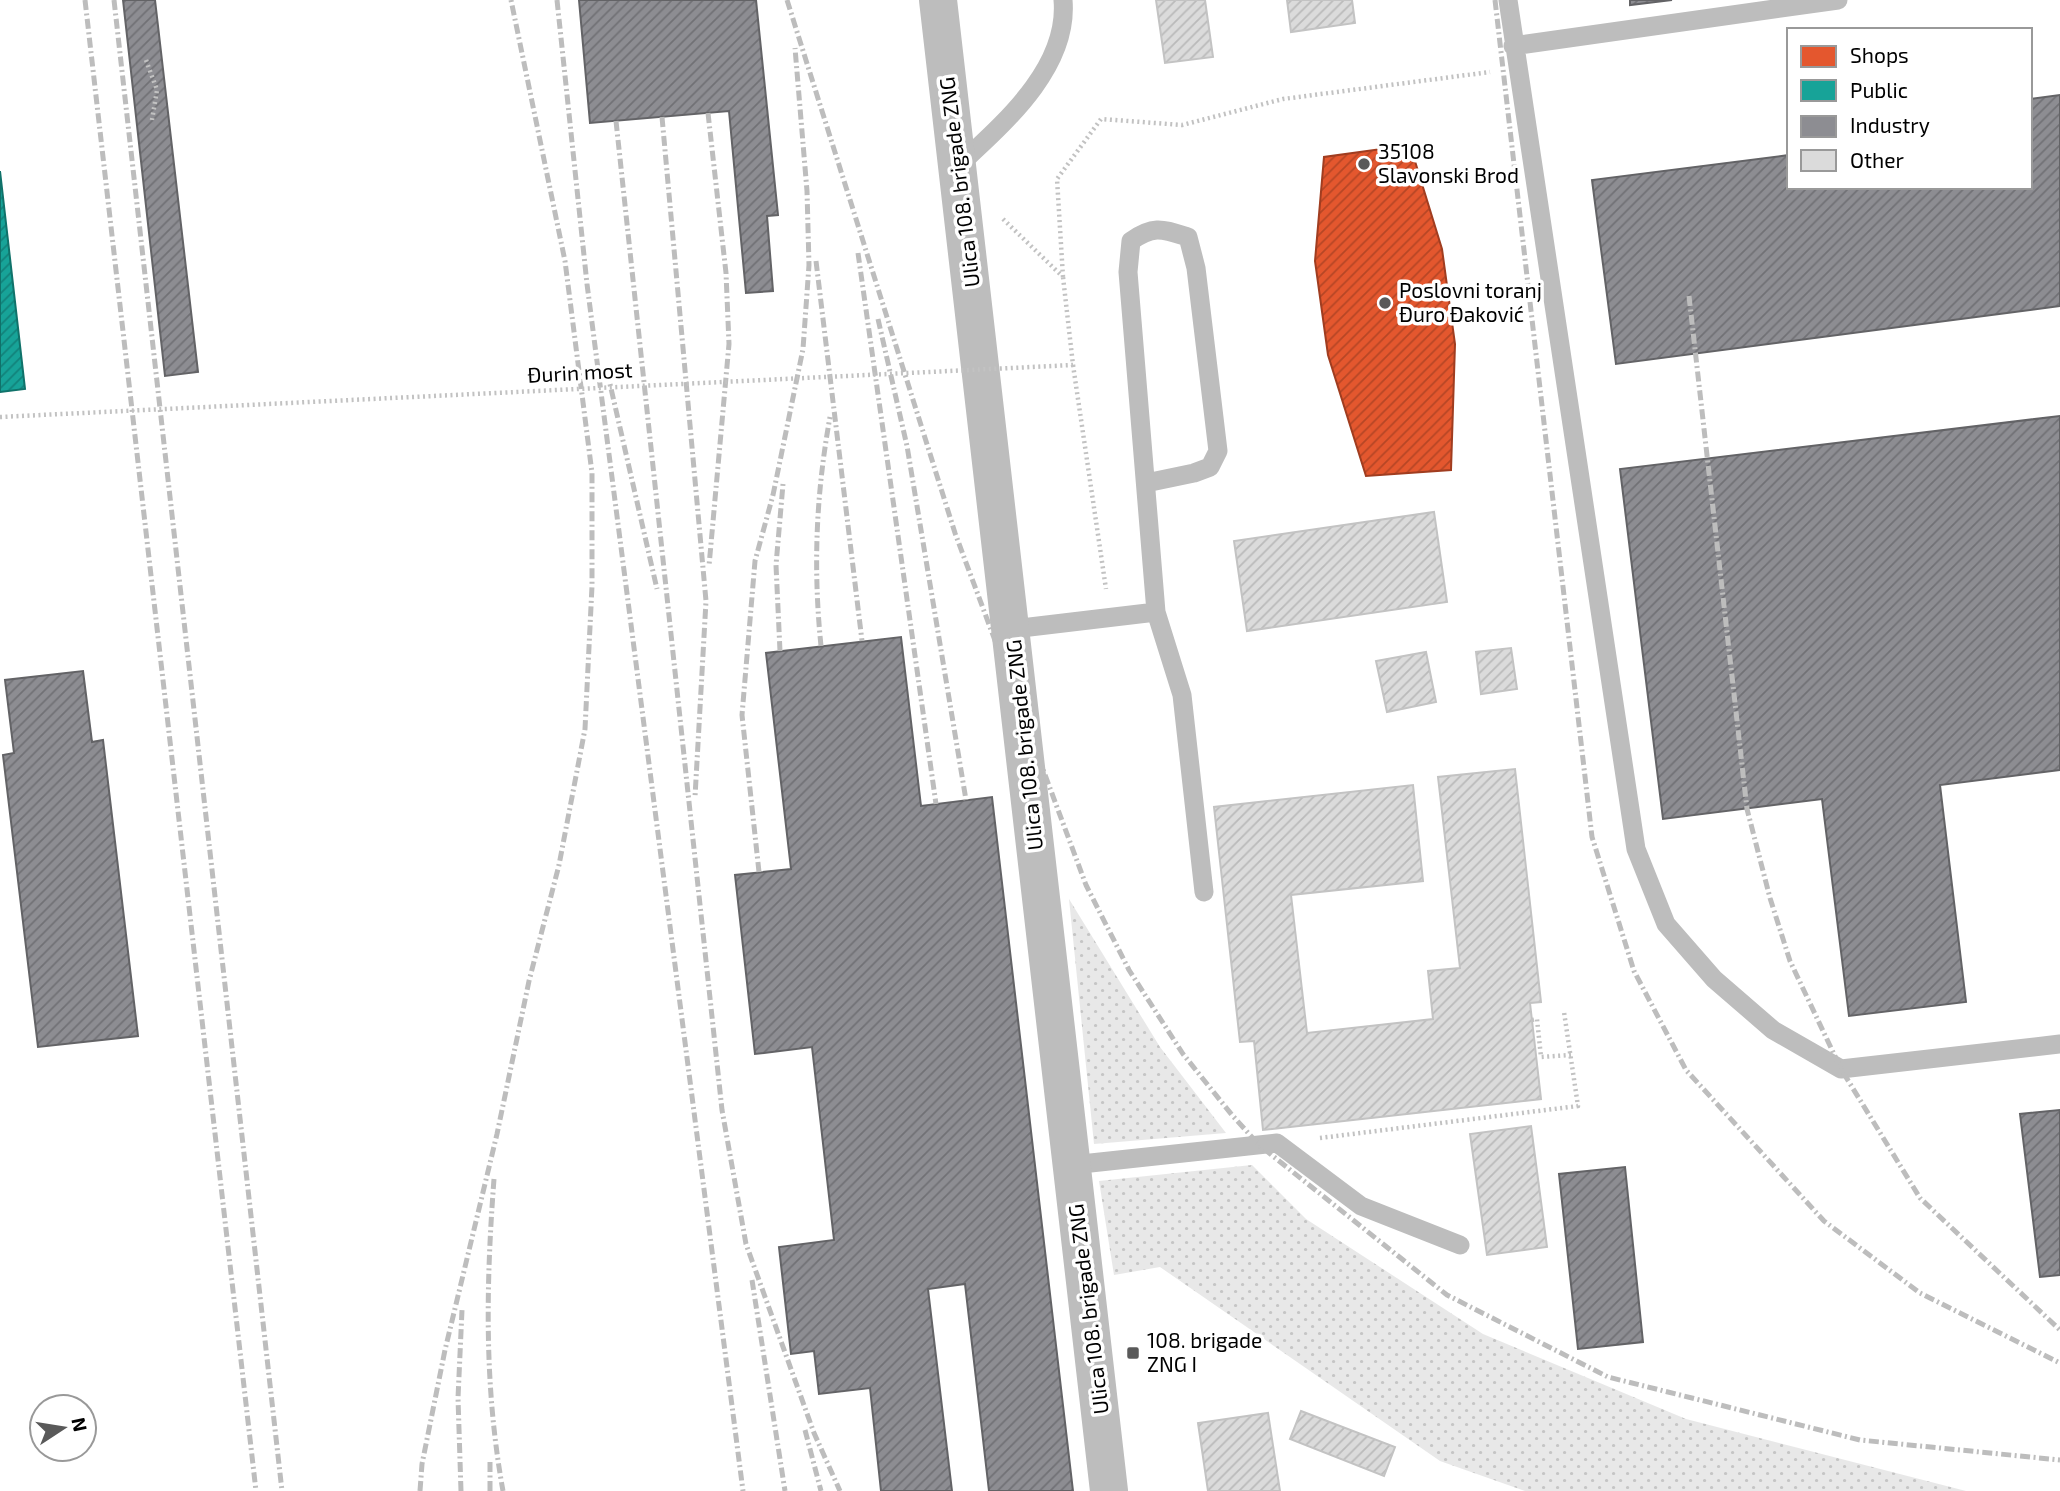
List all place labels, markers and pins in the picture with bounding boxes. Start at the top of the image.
place label: 35108 Slavonski Brod [1378,138,1519,187]
marker: 35108 Slavonski Brod [1356,156,1372,172]
place label: Poslovni toranj Đuro Đaković [1399,277,1542,326]
marker: Poslovni toranj Đuro Đaković [1377,295,1393,311]
place label: 108. brigade ZNG I [1147,1327,1262,1376]
marker: 108. brigade ZNG I [1125,1345,1141,1361]

